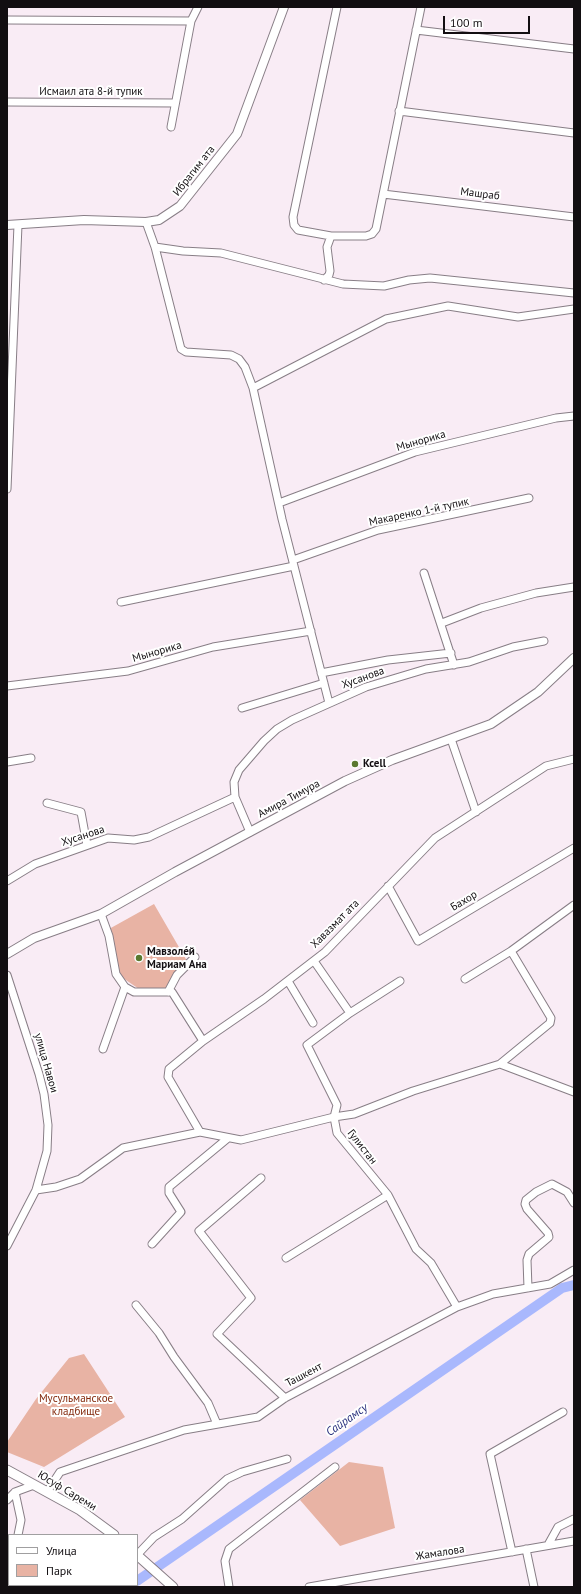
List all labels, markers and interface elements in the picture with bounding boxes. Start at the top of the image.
scale bar [445,8,532,34]
text: 100 m [450,15,483,30]
street label: Исмаил ата 8-й тупик [39,85,143,99]
street label: Ибрагим ата [170,143,218,199]
street label: Машраб [460,185,500,203]
street label: Мынорика [395,428,447,454]
street label: Макаренко 1-й тупик [368,495,470,529]
street label: Мынорика [131,639,183,665]
street label: Хусанова [340,664,386,692]
place label: Kcell [363,757,386,771]
marker: Kcell [350,759,360,769]
street label: Амира Тимура [256,777,322,821]
street label: Хусанова [60,823,106,849]
street label: Бахор [448,888,480,914]
street label: Хавазмат ата [308,897,362,951]
place label: Мавзоле́й Мариам Ана [147,945,207,971]
marker: Мавзоле́й Мариам Ана [134,953,144,963]
street label: улица Навои [31,1032,61,1094]
street label: Гулистан [344,1127,380,1167]
street label: Ташкент [283,1360,325,1390]
park label: Мусульманское кладбище [39,1392,113,1418]
water label: Сайрамсу [323,1400,371,1440]
street label: Юсуф Сареми [35,1468,99,1514]
legend [8,1534,138,1586]
text: Улица [46,1543,77,1558]
street label: Жамалова [415,1543,465,1563]
text: Парк [46,1563,72,1578]

